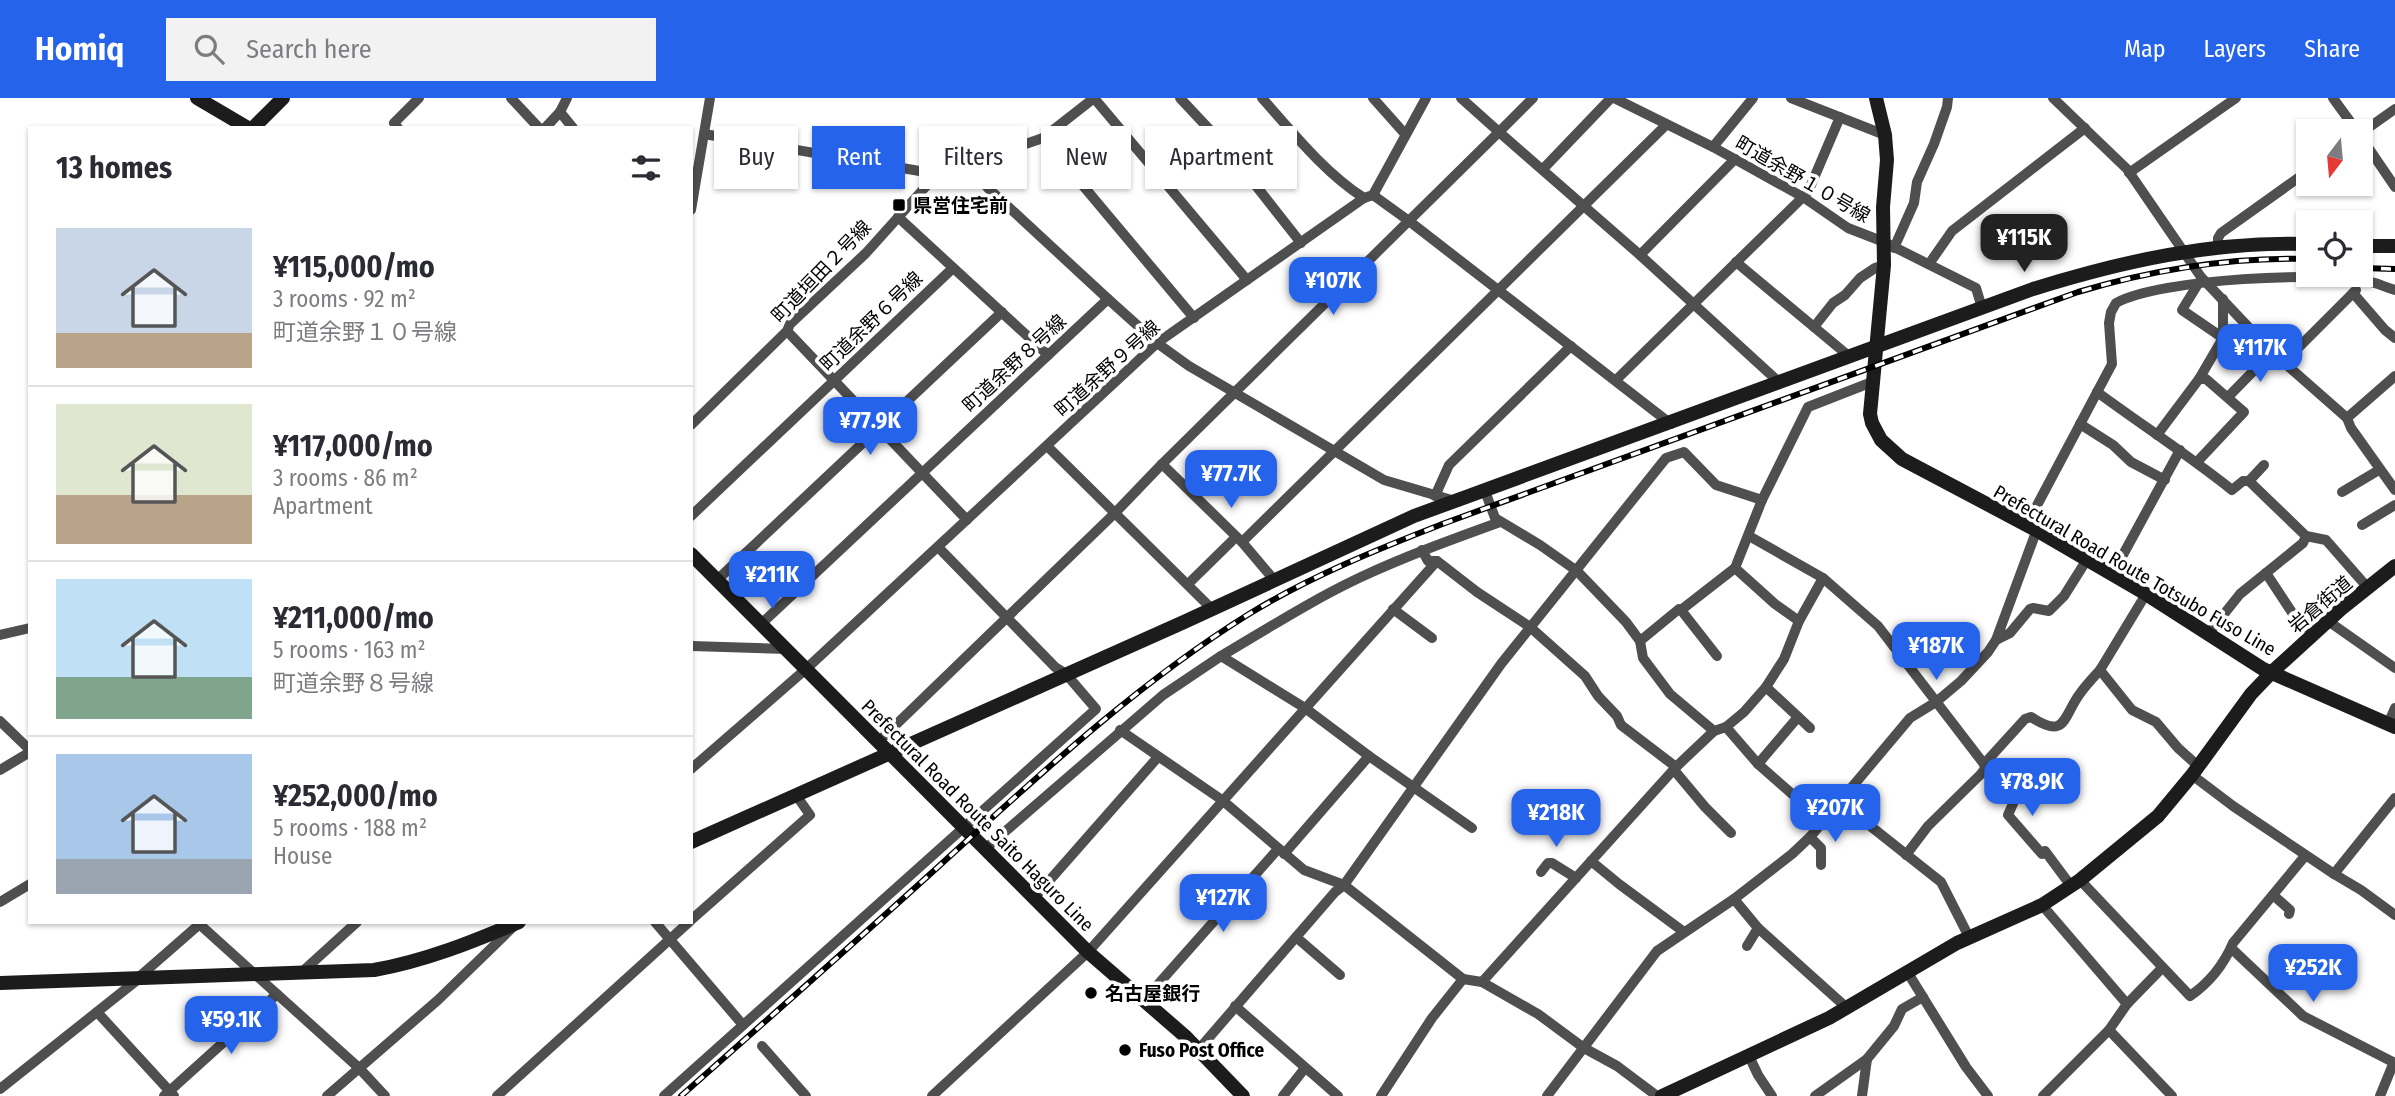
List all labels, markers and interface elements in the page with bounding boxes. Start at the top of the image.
search box [166,18,656,81]
text: Homiq [35,29,124,69]
icon: search [190,30,228,68]
text: Search here [246,34,371,65]
text: Map [2124,35,2166,63]
text: Layers [2204,35,2266,63]
text: Share [2304,35,2360,63]
north arrow [2296,119,2373,196]
map controls [2296,119,2373,287]
chip: Buy [714,126,798,189]
chip: Rent [812,126,905,189]
chip: Filters [919,126,1027,189]
chip: New [1041,126,1131,189]
chip: Apartment [1145,126,1297,189]
street label: 町道余野１０号線 [1731,131,1874,227]
icon: filters [627,149,665,187]
text: 13 homes [56,150,172,186]
place label: 県営住宅前 [913,194,1008,217]
marker: 県営住宅前 [891,197,907,213]
button: locate [2296,210,2373,287]
pin: ¥115K [1975,214,2073,274]
street label: 町道垣田２号線 [767,216,876,327]
text: ¥115K [1997,223,2051,251]
text: ¥115,000/mo [273,249,435,285]
icon: home [112,256,196,340]
pin: ¥107K [1284,258,1382,317]
text: ¥107K [1305,266,1361,294]
street label: 町道余野６号線 [816,267,927,376]
text: 3 rooms · 92 m² [273,285,416,313]
street label: 町道余野８号線 [958,310,1071,417]
street label: 町道余野９号線 [1050,315,1164,421]
text: 町道余野１０号線 [273,318,457,346]
pin: ¥117K [2211,324,2309,384]
text: ¥117K [2233,333,2287,361]
pin: ¥77.9K [813,398,927,457]
text: ¥77.9K [839,406,901,434]
text: ¥117,000/mo [273,428,433,464]
icon: home [112,432,196,516]
pin: ¥77.7K [1174,450,1288,510]
text: ¥77.7K [1201,459,1261,487]
text: 3 rooms · 86 m² [273,464,418,492]
street label: Prefectural Road Route Totsubo Fuso Line [1990,480,2280,661]
text: Apartment [273,492,373,520]
pin: ¥211K [723,552,821,611]
text: ¥211K [745,560,799,588]
street label: 岩倉街道 [2284,571,2357,638]
text: ¥211,000/mo [273,600,434,636]
icon: home [112,607,196,691]
pin: ¥187K [1887,622,1985,682]
text: ¥187K [1908,631,1964,659]
text: 5 rooms · 163 m² [273,636,426,664]
text: 町道余野８号線 [273,669,434,697]
street label: Prefectural Road Route Saito Haguro Line [857,694,1099,936]
pin: ¥78.9K [1975,758,2089,818]
text: ¥78.9K [2000,767,2064,795]
text: ¥252,000/mo [273,778,438,814]
icon: home [112,782,196,866]
pin: ¥207K [1786,784,1884,844]
pin: ¥218K [1507,790,1605,849]
text: ¥207K [1806,793,1864,821]
text: ¥218K [1527,798,1585,826]
text: 5 rooms · 188 m² [273,814,427,842]
text: House [273,842,332,870]
pin: ¥127K [1174,874,1272,934]
text: ¥127K [1196,883,1250,911]
pin: ¥252K [2264,944,2362,1004]
text: ¥252K [2284,953,2342,981]
place label: 名古屋銀行 [1105,982,1200,1005]
marker: 名古屋銀行 [1083,985,1099,1001]
pin: ¥59.1K [174,996,288,1056]
text: ¥59.1K [201,1005,261,1033]
place label: Fuso Post Office [1139,1039,1264,1062]
marker: Fuso Post Office [1117,1042,1133,1058]

